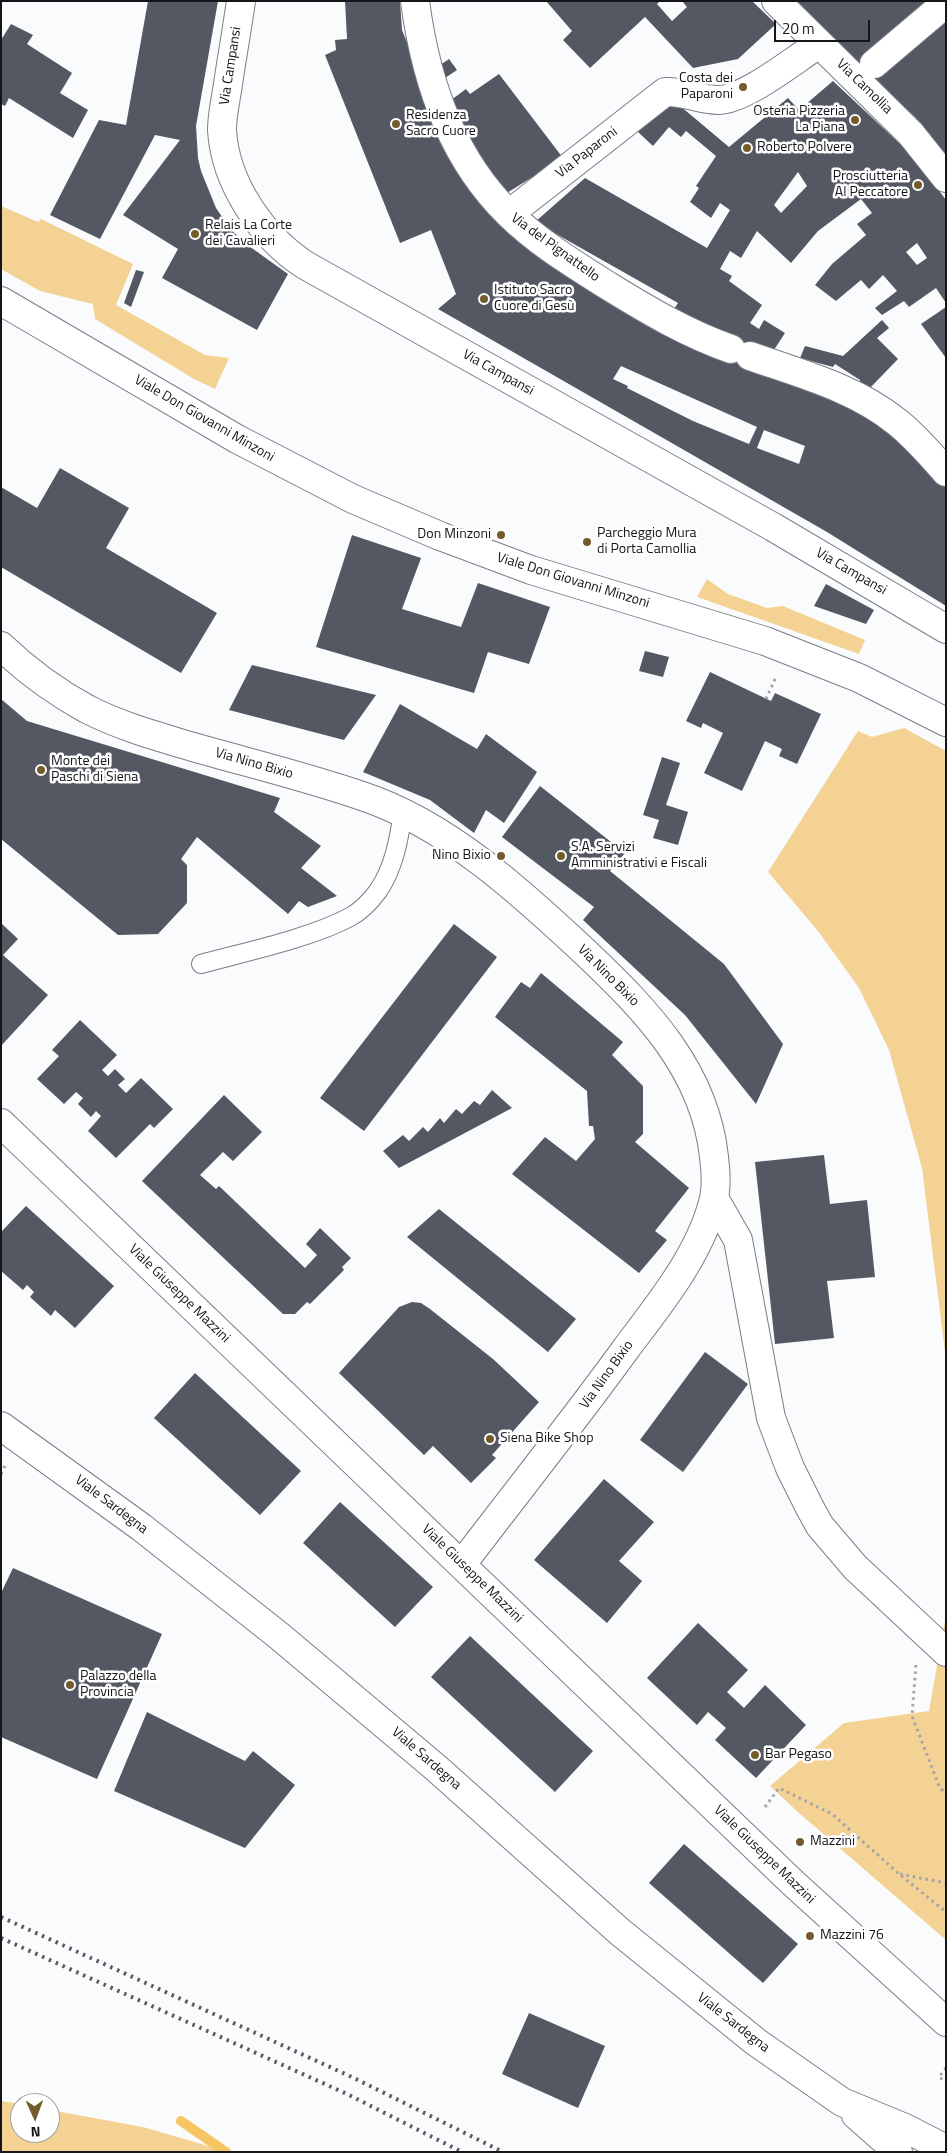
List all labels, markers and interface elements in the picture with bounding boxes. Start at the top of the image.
scale bar [777,10,873,42]
text: 20 m [782,17,815,40]
street label: Via Campansi [217,26,245,106]
street label: Via Camollia [832,56,896,118]
place label: Costa dei Paparoni [679,71,733,104]
marker: Costa dei Paparoni [737,81,749,93]
place label: Osteria Pizzeria La Piana [753,104,845,136]
place label: Residenza Sacro Cuore [406,108,476,140]
marker: Osteria Pizzeria La Piana [849,114,861,126]
marker: Residenza Sacro Cuore [390,118,402,130]
street label: Via Paparoni [553,124,621,182]
place label: Roberto Polvere [757,140,852,156]
marker: Roberto Polvere [741,142,753,154]
place label: Prosciutteria Al Peccatore [833,169,908,202]
marker: Prosciutteria Al Peccatore [912,179,924,191]
street label: Via del Pignattello [507,210,603,286]
place label: Relais La Corte dei Cavalieri [205,218,292,250]
marker: Relais La Corte dei Cavalieri [189,228,201,240]
place label: Istituto Sacro Cuore di Gesù [494,283,574,316]
marker: Istituto Sacro Cuore di Gesù [478,293,490,305]
street label: Via Campansi [459,346,537,400]
street label: Viale Don Giovanni Minzoni [131,372,277,466]
place label: Parcheggio Mura di Porta Camollia [597,526,697,558]
place label: Don Minzoni [417,527,491,543]
marker: Don Minzoni [495,529,507,541]
marker: Parcheggio Mura di Porta Camollia [581,536,593,548]
street label: Via Campansi [813,545,889,599]
street label: Viale Don Giovanni Minzoni [494,550,652,612]
street label: Via Nino Bixio [213,745,295,783]
place label: Monte dei Paschi di Siena [51,754,138,786]
marker: Monte dei Paschi di Siena [35,764,47,776]
place label: S.A. Servizi Amministrativi e Fiscali [571,840,707,872]
place label: Nino Bixio [432,848,491,864]
marker: Nino Bixio [495,850,507,862]
marker: S.A. Servizi Amministrativi e Fiscali [555,850,567,862]
street label: Via Nino Bixio [574,942,642,1010]
street label: Viale Giuseppe Mazzini [125,1241,233,1347]
street label: Via Nino Bixio [577,1338,637,1412]
place label: Siena Bike Shop [500,1431,594,1447]
marker: Siena Bike Shop [484,1433,496,1445]
street label: Viale Sardegna [71,1472,151,1538]
street label: Viale Giuseppe Mazzini [418,1521,526,1627]
place label: Palazzo della Provincia [80,1669,157,1701]
marker: Palazzo della Provincia [64,1679,76,1691]
street label: Viale Sardegna [388,1724,464,1794]
place label: Bar Pegaso [765,1747,832,1763]
marker: Bar Pegaso [749,1749,761,1761]
street label: Viale Giuseppe Mazzini [710,1802,818,1908]
place label: Mazzini [810,1834,855,1850]
marker: Mazzini [794,1836,806,1848]
place label: Mazzini 76 [820,1928,884,1944]
marker: Mazzini 76 [804,1930,816,1942]
street label: Viale Sardegna [694,1990,772,2056]
north arrow [10,2093,60,2143]
text: N [30,2122,41,2143]

